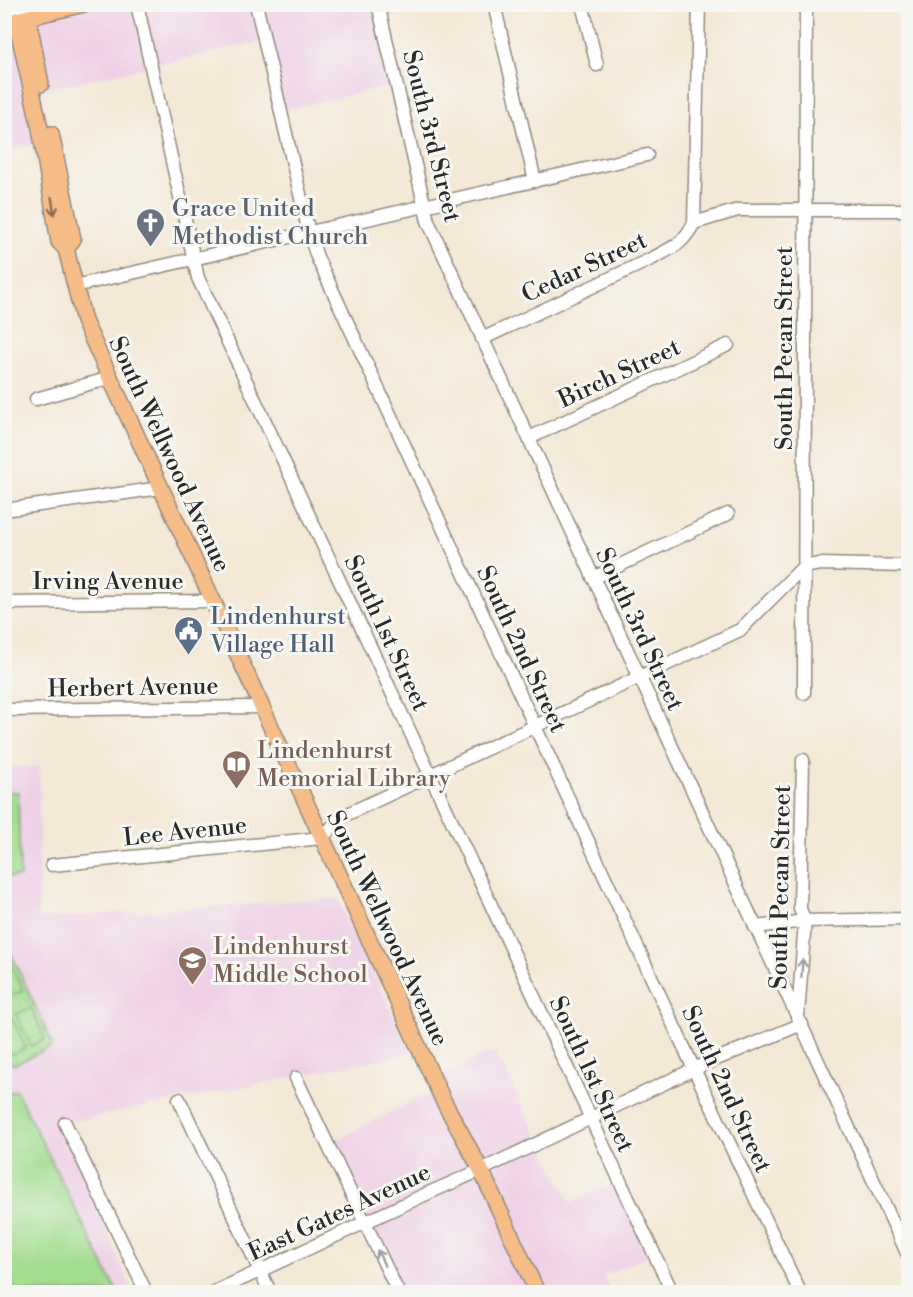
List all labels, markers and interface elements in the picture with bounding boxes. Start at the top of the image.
street label: South 3rd Street [395,47,467,226]
place label: Grace United Methodist Church [172,194,368,252]
one-way arrow [48,196,59,216]
church icon: Grace United Methodist Church [135,206,167,248]
street label: Cedar Street [517,226,652,310]
street label: South Pecan Street [770,245,800,450]
street label: South Wellwood Avenue [101,332,237,577]
street label: Birch Street [553,332,686,416]
street label: South 3rd Street [588,543,690,716]
street label: South 1st Street [337,551,436,717]
street label: South 2nd Street [469,561,573,738]
street label: Irving Avenue [32,567,184,597]
place label: Lindenhurst Village Hall [209,602,346,660]
public building icon: Lindenhurst Village Hall [173,614,205,656]
street label: Herbert Avenue [47,672,219,704]
place label: Lindenhurst Memorial Library [257,736,451,794]
library icon: Lindenhurst Memorial Library [220,748,252,790]
street label: South Pecan Street [764,784,798,990]
street label: South Wellwood Avenue [319,806,455,1051]
street label: Lee Avenue [122,811,248,853]
place label: Lindenhurst Middle School [213,932,368,990]
school or university icon: Lindenhurst Middle School [176,944,208,986]
one-way arrow [796,959,807,978]
street label: South 1st Street [542,992,641,1158]
street label: South 2nd Street [674,1001,778,1178]
street label: East Gates Avenue [244,1158,435,1268]
one-way arrow [375,1249,387,1267]

